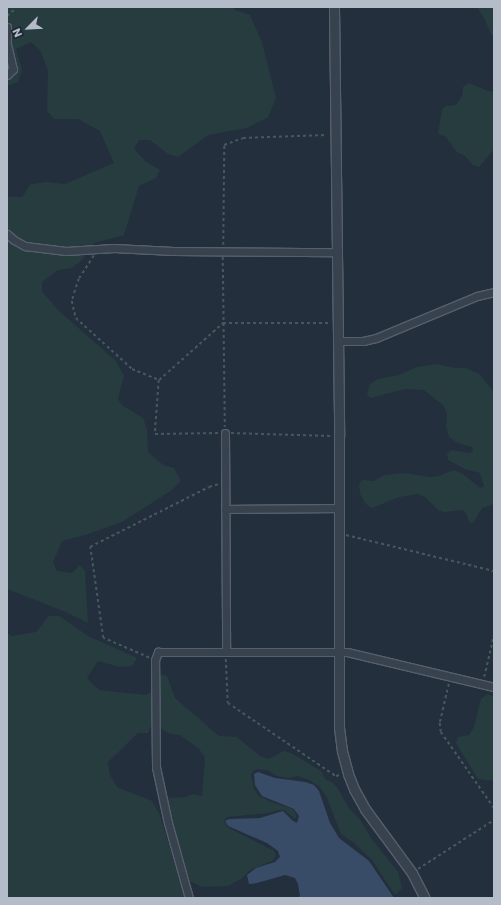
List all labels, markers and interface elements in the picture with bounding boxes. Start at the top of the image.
north arrow [8,8,48,48]
text: N [8,26,26,40]

